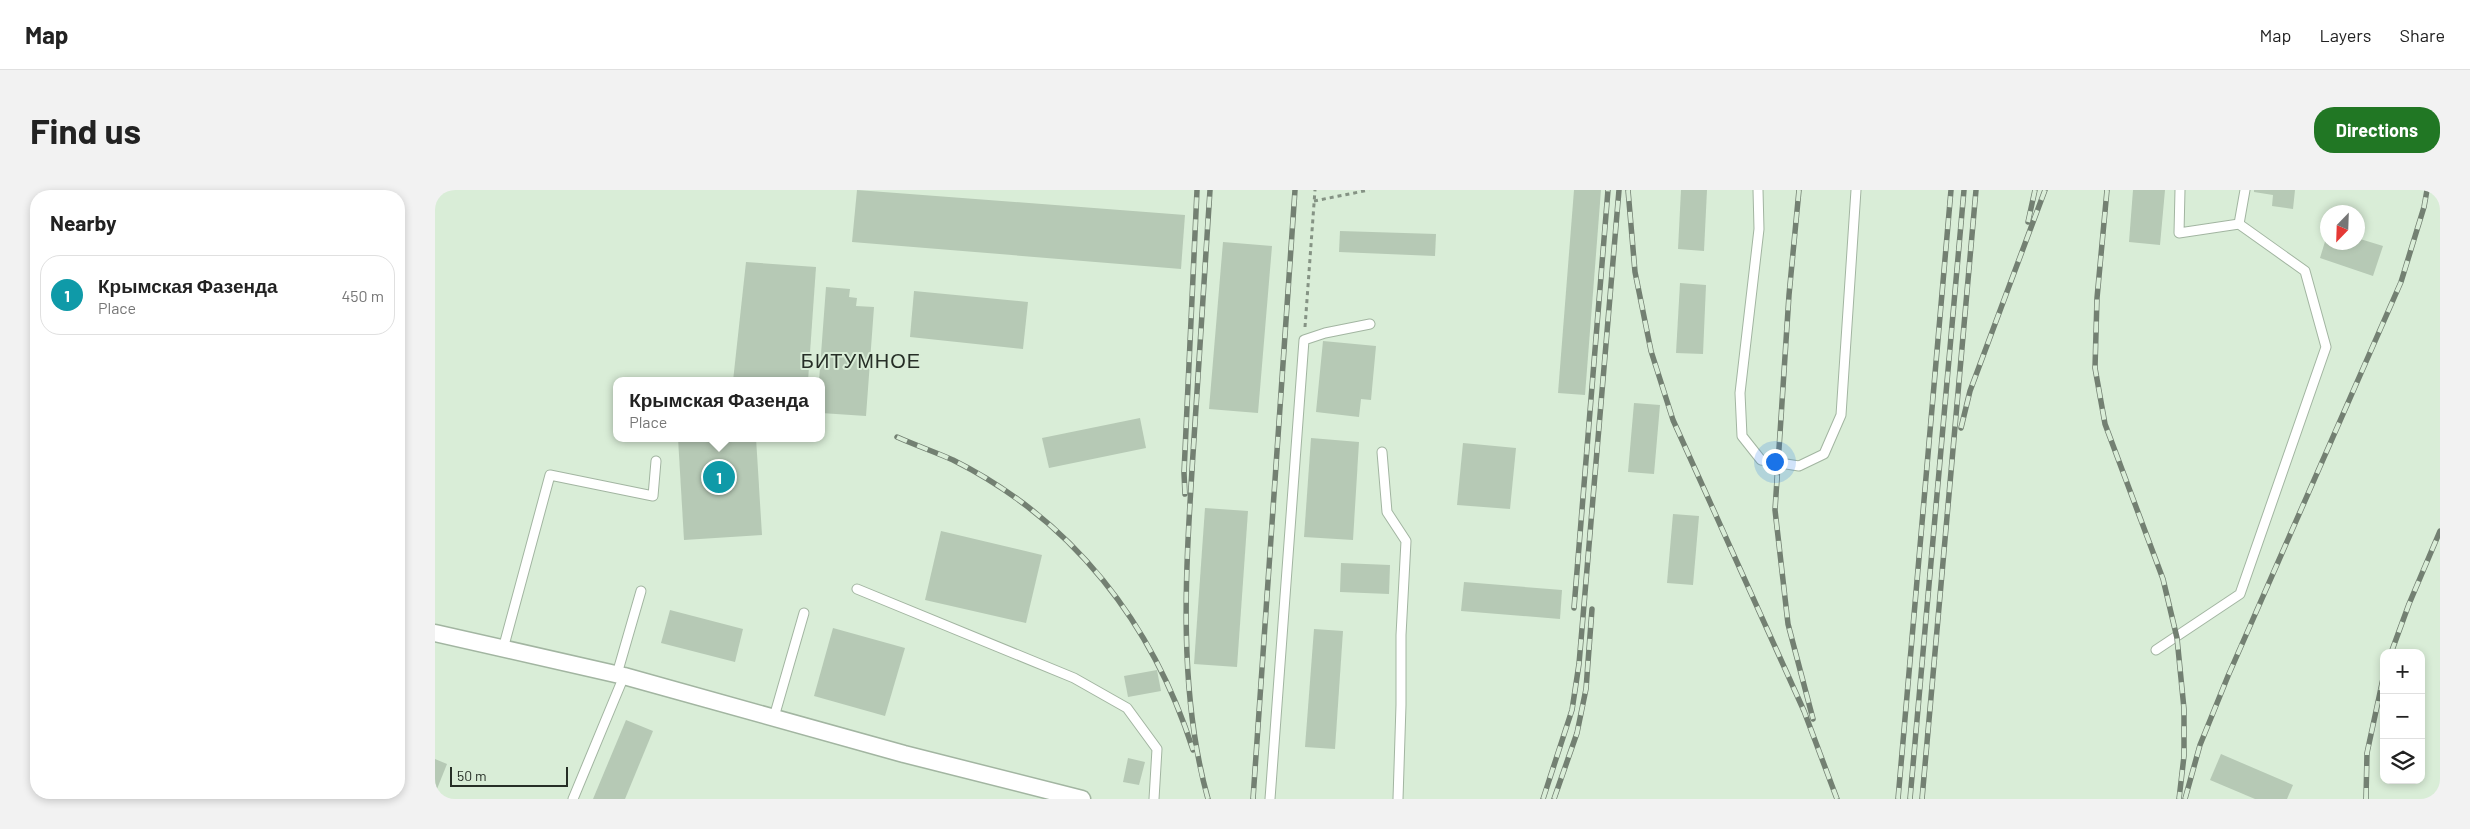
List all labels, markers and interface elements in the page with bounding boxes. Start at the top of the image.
text: Map [25,20,68,49]
text: Map [2259,24,2291,46]
text: Layers [2319,24,2372,46]
text: Share [2400,24,2445,46]
button: Directions [2314,107,2440,153]
text: Find us [30,109,141,151]
north arrow [2320,205,2365,250]
text: Nearby [50,210,116,235]
text: Крымская Фазенда [98,274,278,297]
text: 1 [64,286,70,305]
text: 450 m [341,286,384,305]
text: Place [98,298,136,317]
district label: БИТУМНОЕ [801,348,921,372]
popup [613,377,825,442]
text: Крымская Фазенда [629,388,809,411]
text: Place [629,412,667,431]
your location [1762,449,1788,475]
pin: 1 [703,458,735,496]
map controls [2380,649,2425,784]
button: + [2380,649,2425,694]
button: − [2380,694,2425,739]
button: layers [2380,739,2425,784]
scale bar [450,764,567,787]
text: 50 m [457,767,486,784]

